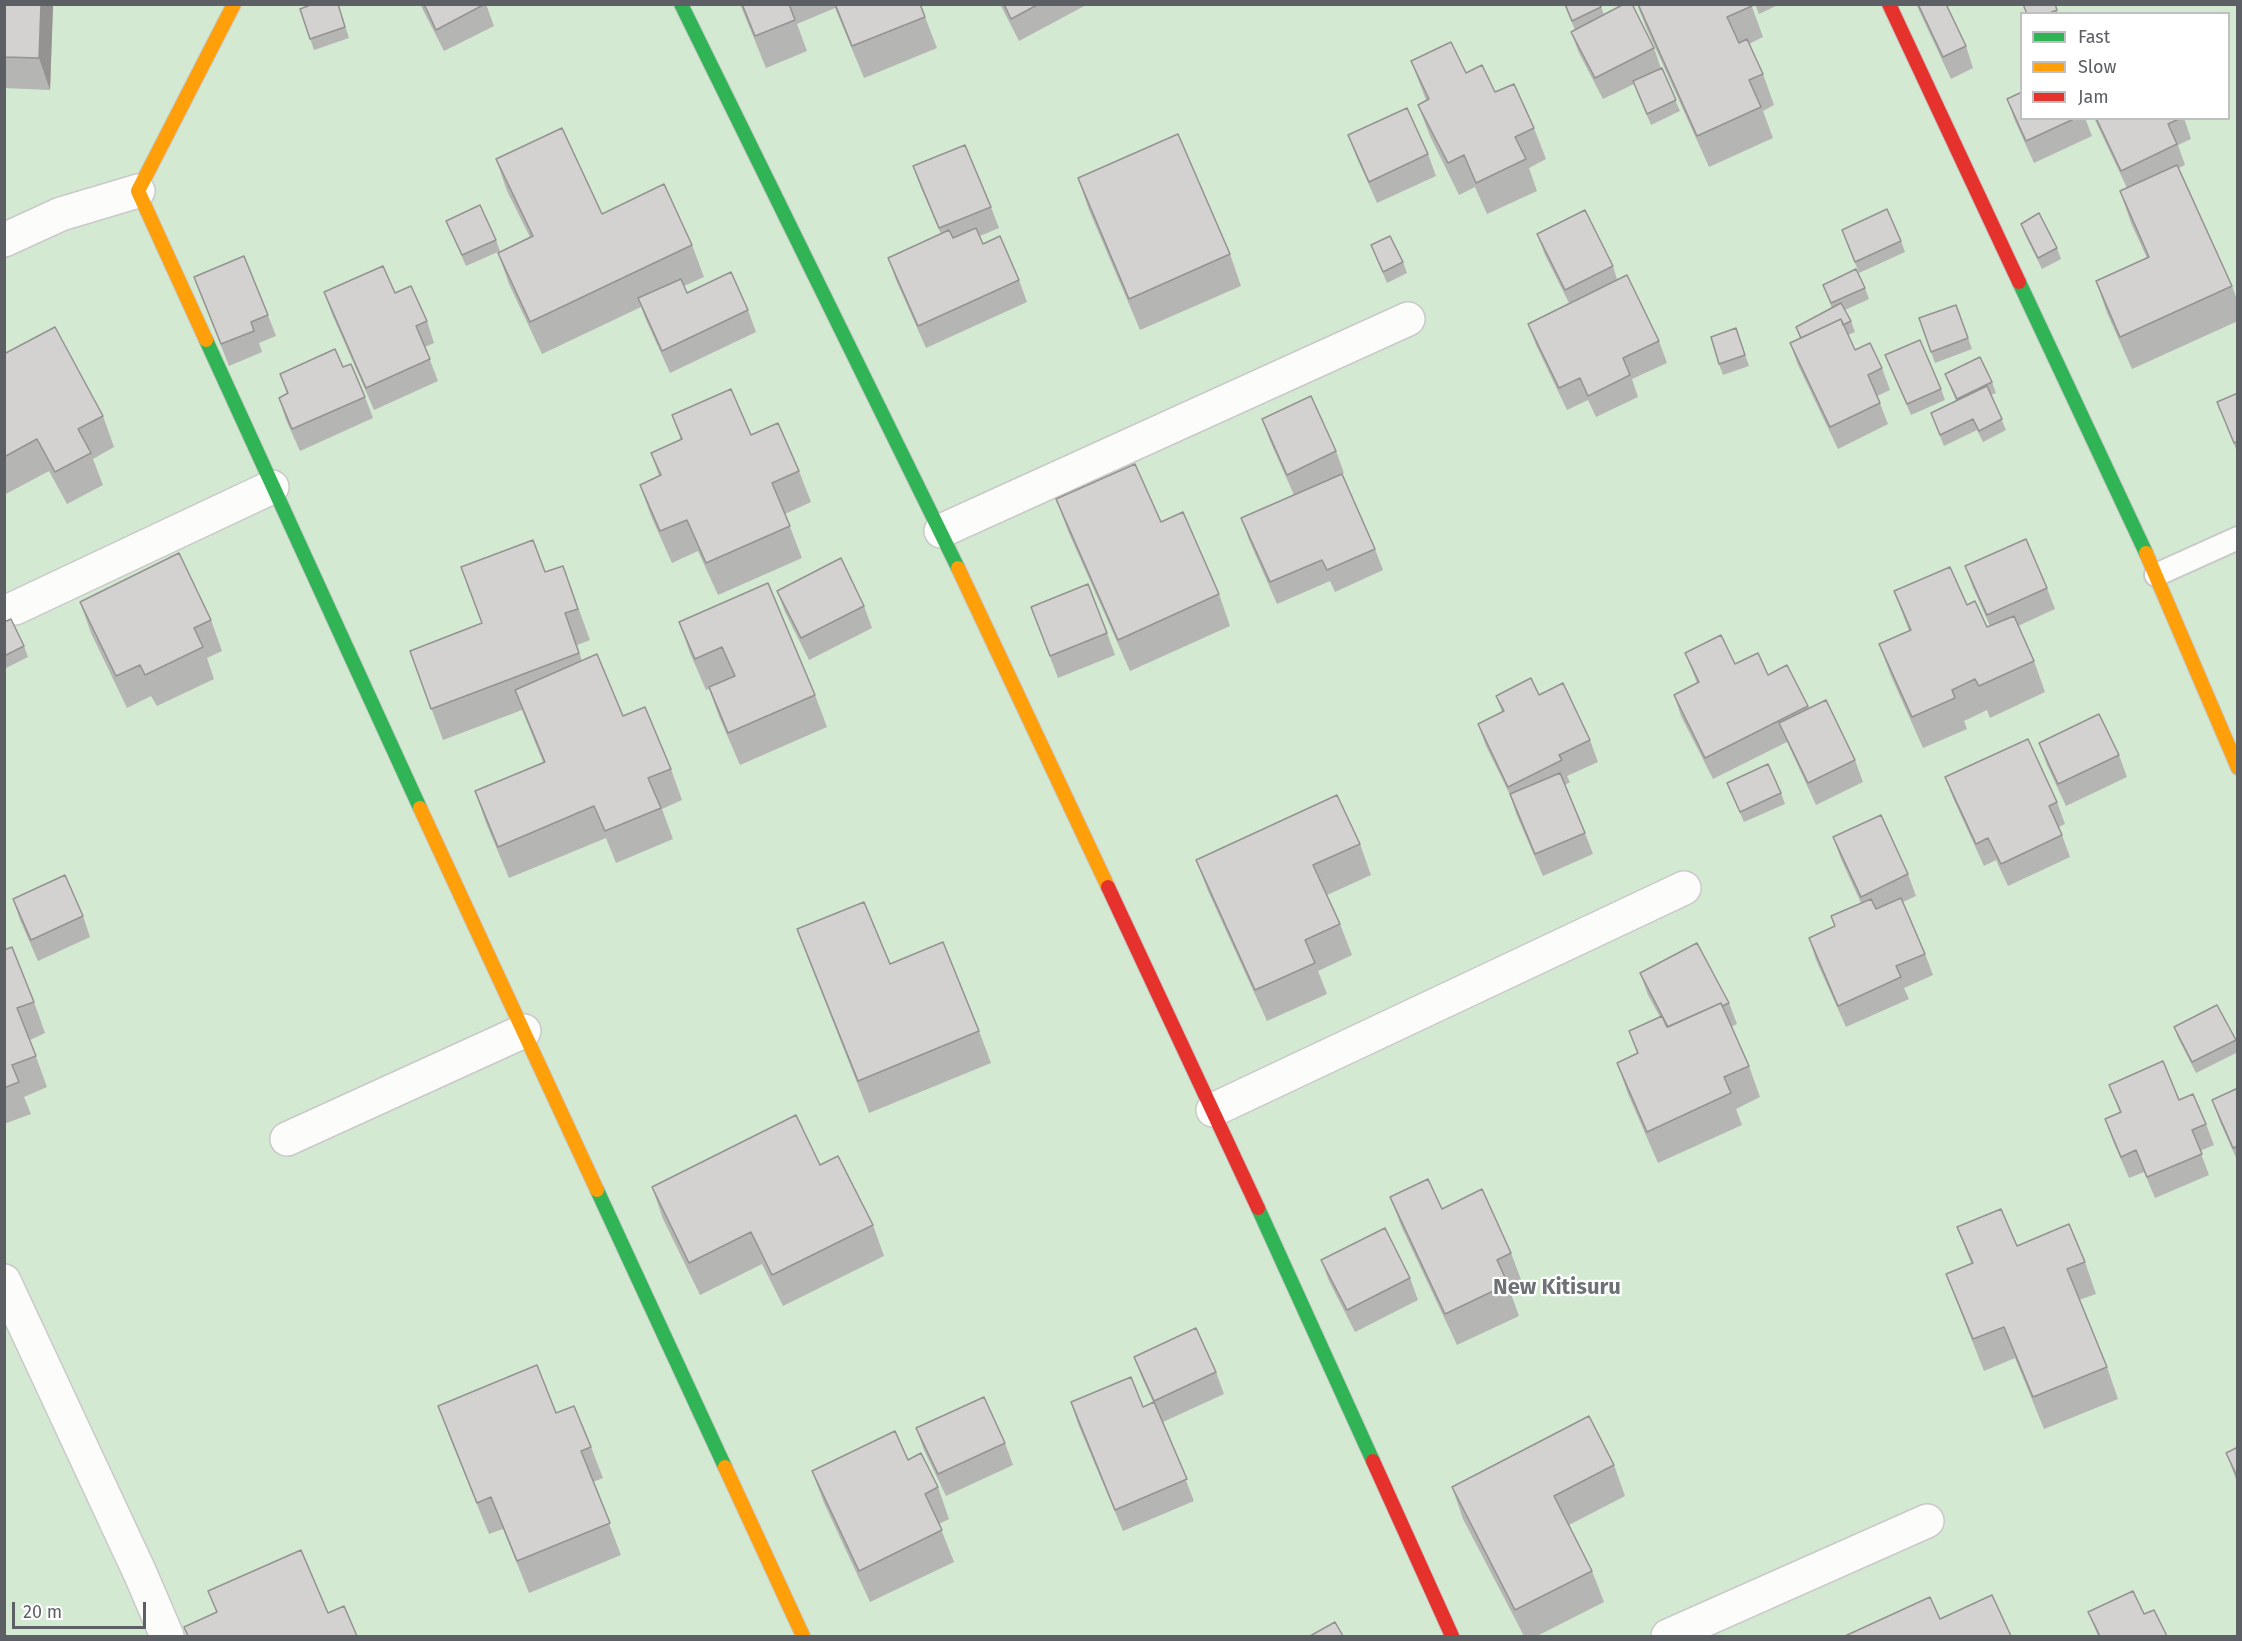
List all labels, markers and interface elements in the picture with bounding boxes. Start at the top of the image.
legend [2020,12,2230,120]
text: Fast [2078,26,2110,48]
text: Slow [2078,56,2116,78]
text: Jam [2078,86,2109,108]
district label: New Kitisuru [1493,1275,1621,1301]
scale bar [15,1590,148,1628]
text: 20 m [23,1601,62,1623]

